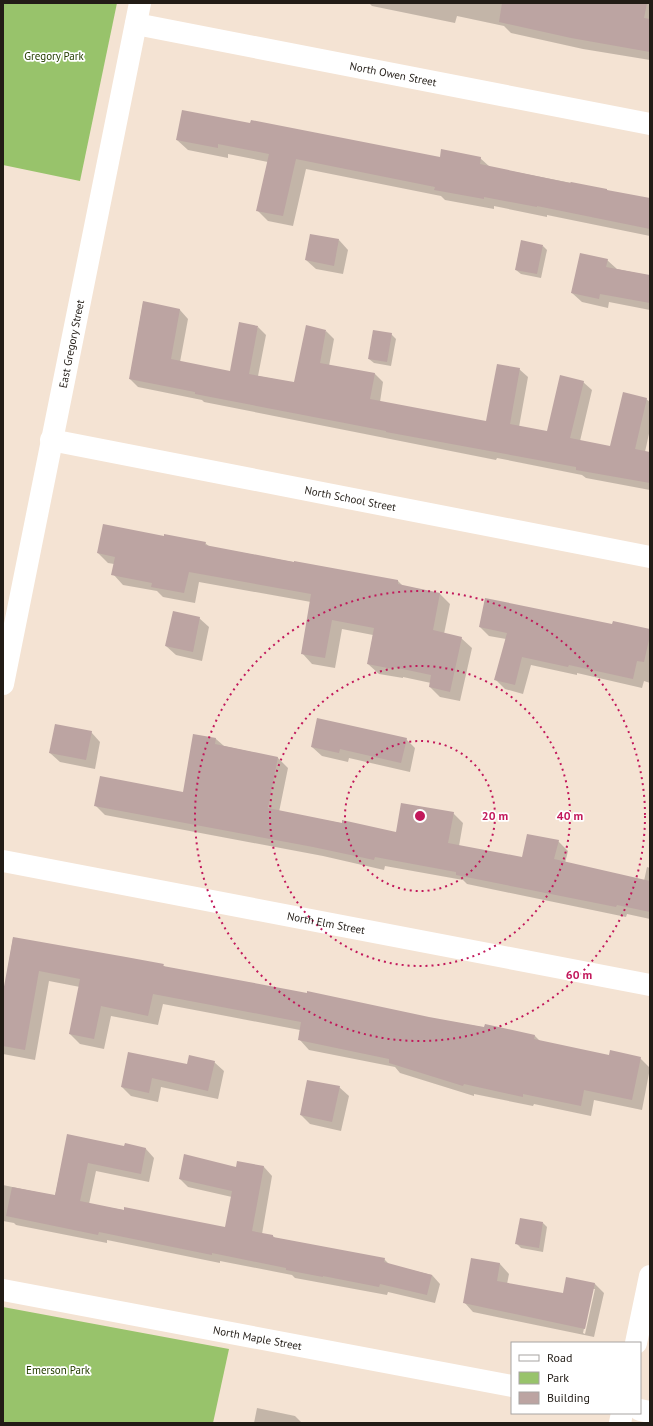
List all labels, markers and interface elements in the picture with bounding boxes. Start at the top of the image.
park label: Gregory Park [24,49,84,63]
street label: North Owen Street [349,59,438,89]
street label: East Gregory Street [56,298,87,389]
street label: North School Street [303,483,398,514]
text: 20 m [482,808,508,823]
text: 40 m [557,808,583,823]
centre of rings [413,809,427,823]
street label: North Elm Street [286,909,367,937]
text: 60 m [566,967,592,982]
street label: North Maple Street [212,1323,303,1353]
legend [511,1342,641,1414]
text: Road [547,1350,572,1365]
park label: Emerson Park [26,1363,91,1377]
text: Park [547,1370,569,1385]
text: Building [547,1390,590,1405]

